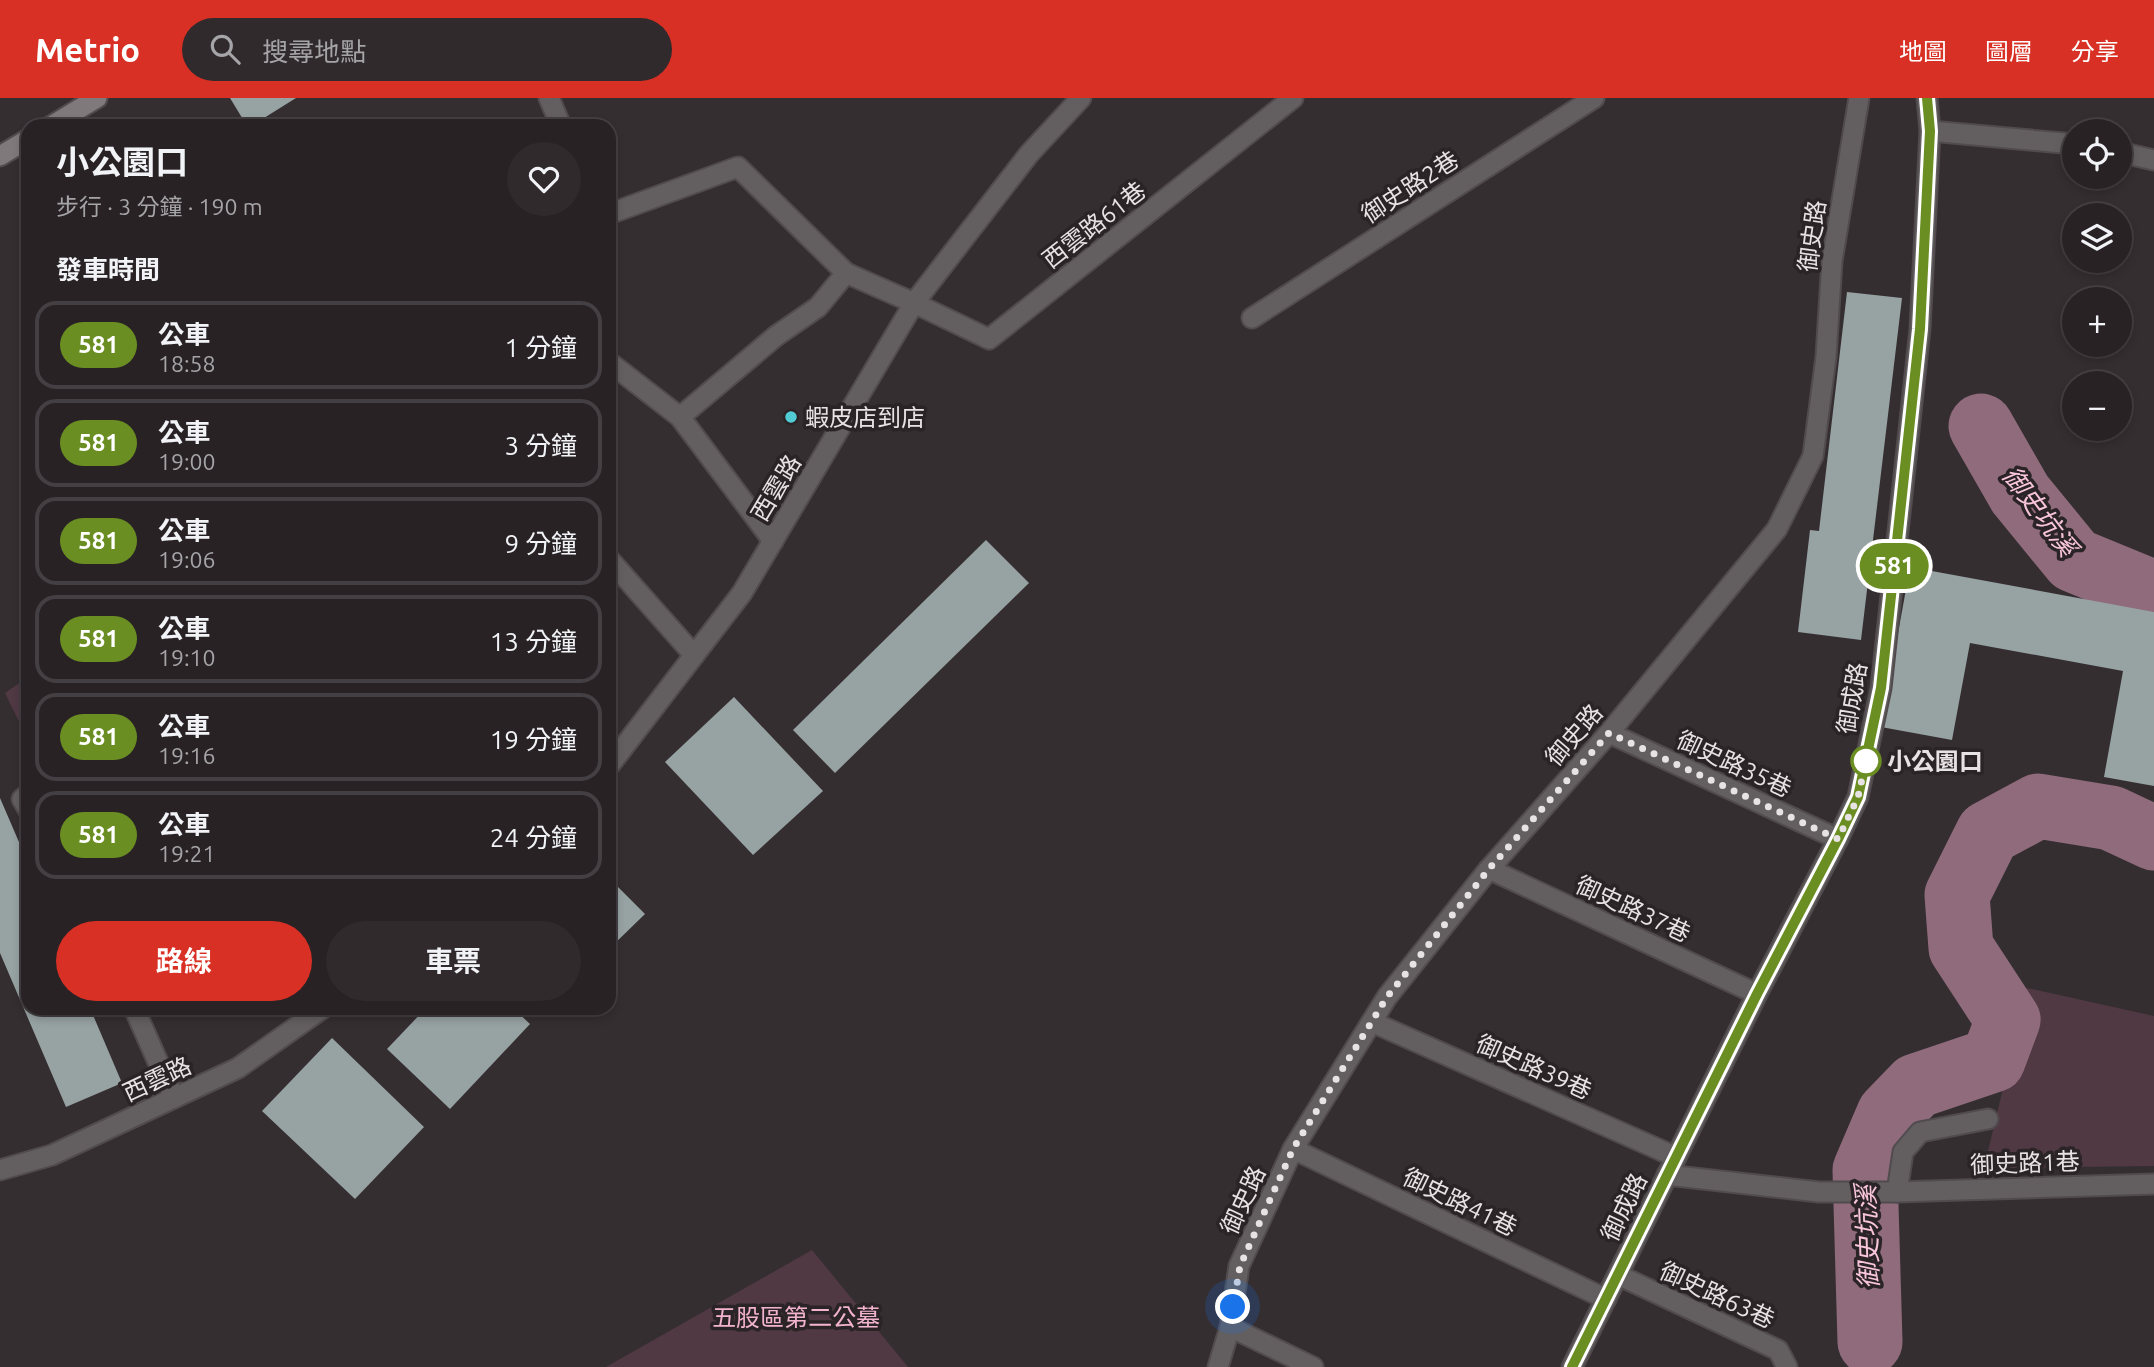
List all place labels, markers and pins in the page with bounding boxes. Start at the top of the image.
place label: 蝦皮店到店 [805,404,925,431]
marker: 蝦皮店到店 [783,409,799,425]
marker: 小公園口 [1851,746,1881,776]
place label: 小公園口 [1887,748,1983,775]

